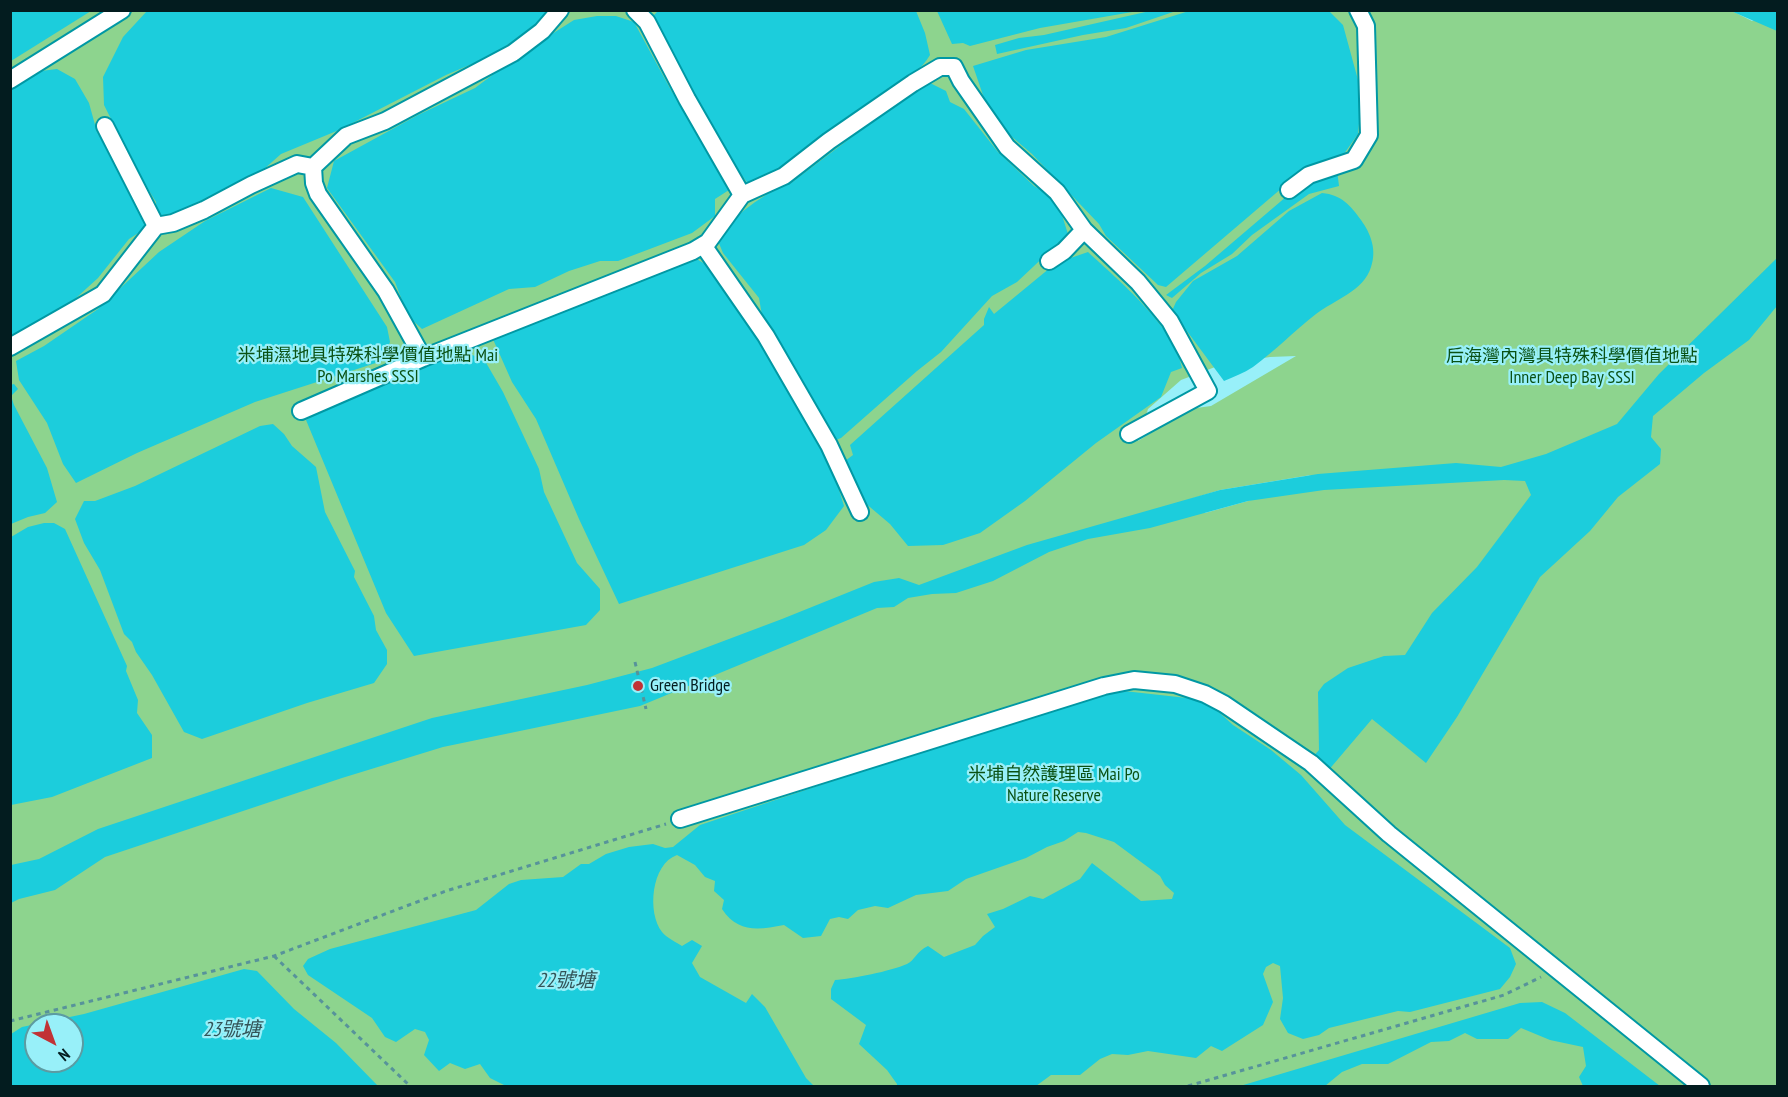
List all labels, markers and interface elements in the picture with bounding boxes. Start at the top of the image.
park label: 米埔濕地具特殊科學價值地點 Mai Po Marshes SSSI [238,345,498,388]
park label: 后海灣內灣具特殊科學價值地點 Inner Deep Bay SSSI [1446,346,1698,388]
place label: Green Bridge [650,675,731,697]
marker: Green Bridge [631,679,645,693]
park label: 米埔自然護理區 Mai Po Nature Reserve [968,764,1140,806]
water label: 22號塘 [537,969,595,993]
north arrow [24,1013,84,1073]
water label: 23號塘 [203,1018,261,1042]
text: N [55,1045,74,1065]

